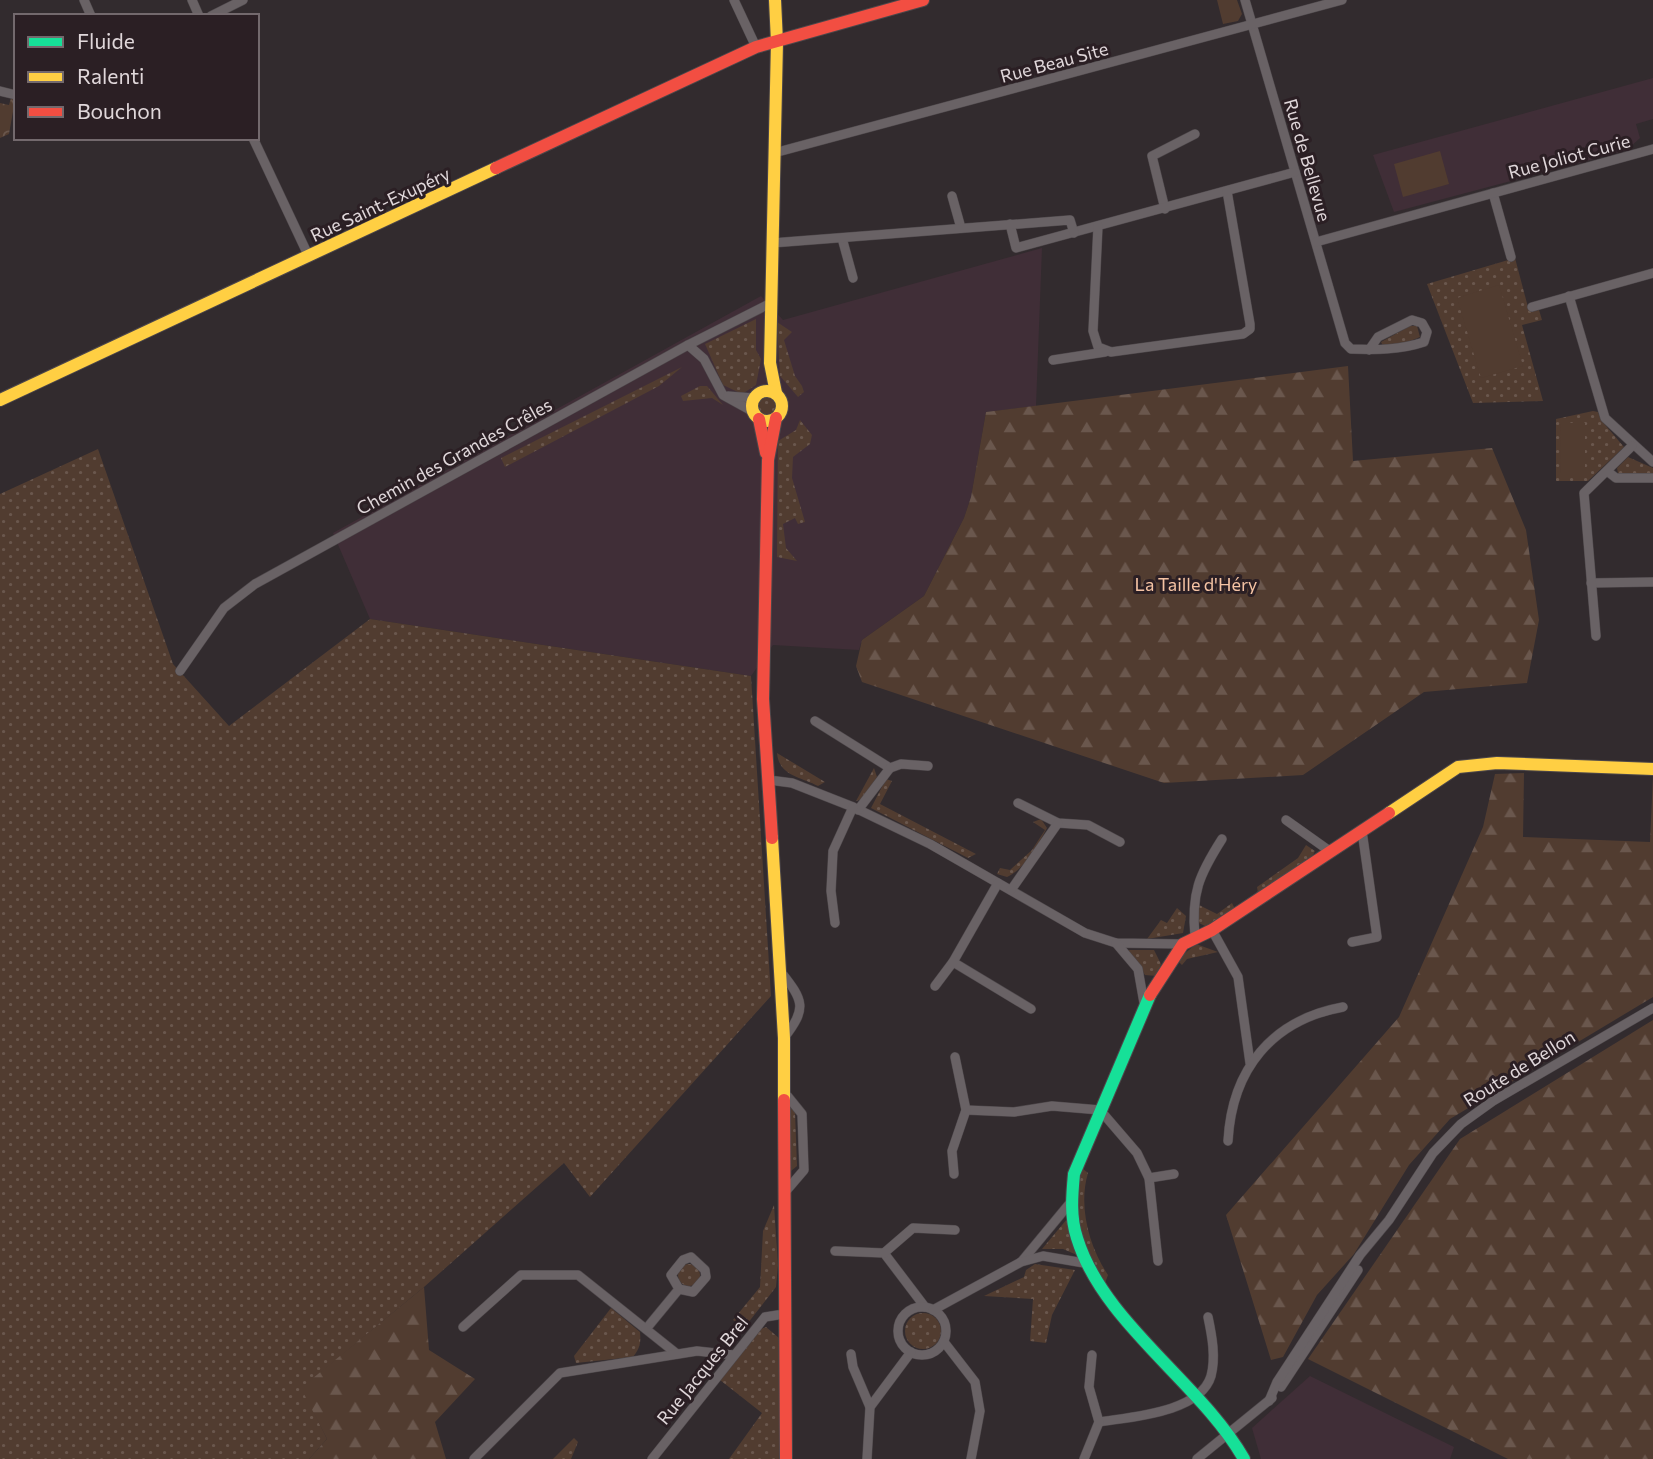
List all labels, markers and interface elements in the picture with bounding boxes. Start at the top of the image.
legend [14,14,259,140]
text: Fluide [77,28,135,53]
street label: Rue Beau Site [998,37,1110,87]
text: Ralenti [77,63,144,88]
street label: Rue de Bellevue [1280,96,1336,224]
text: Bouchon [77,98,162,123]
street label: Rue Joliot Curie [1506,129,1632,183]
street label: Rue Saint-Exupéry [307,162,453,246]
street label: Chemin des Grandes Crêles [352,393,556,519]
park label: La Taille d'Héry [1135,573,1257,595]
street label: Route de Bellon [1459,1025,1579,1111]
street label: Rue Jacques Brel [652,1311,752,1429]

